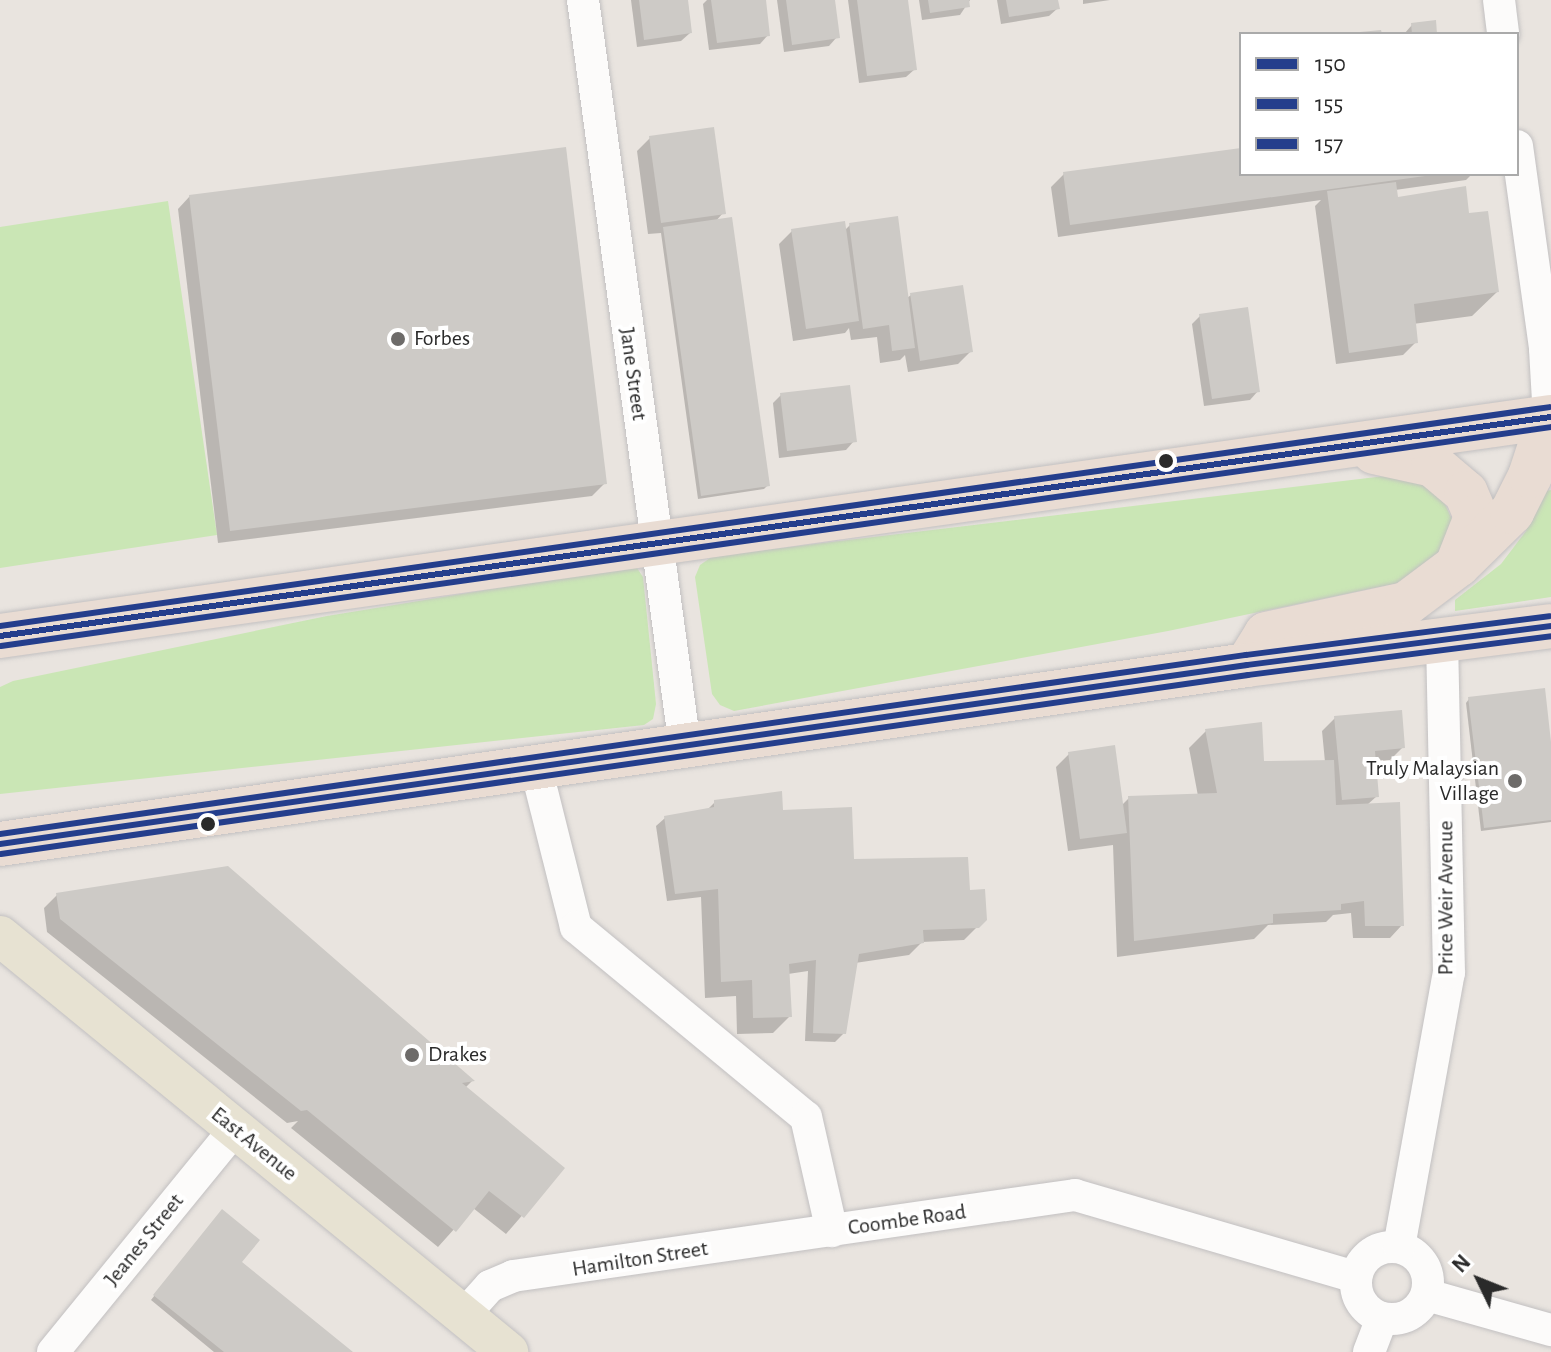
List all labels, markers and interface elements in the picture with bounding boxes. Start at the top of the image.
legend [1239,32,1519,176]
text: 150 [1315,52,1346,76]
text: 155 [1315,92,1343,116]
text: 157 [1315,132,1343,156]
place label: Forbes [414,326,470,352]
street label: Jane Street [613,326,653,422]
marker: Forbes [389,330,407,348]
unlabelled marker [1158,453,1174,469]
place label: Truly Malaysian Village [1366,755,1499,806]
marker: Truly Malaysian Village [1506,772,1524,790]
unlabelled marker [200,816,216,832]
street label: Price Weir Avenue [1433,821,1459,975]
place label: Drakes [428,1042,487,1068]
marker: Drakes [403,1046,421,1064]
street label: East Avenue [206,1101,302,1187]
street label: Jeanes Street [99,1188,189,1292]
street label: Coombe Road [846,1199,968,1241]
street label: Hamilton Street [570,1235,710,1283]
north arrow [1439,1240,1519,1320]
text: N [1448,1251,1475,1277]

